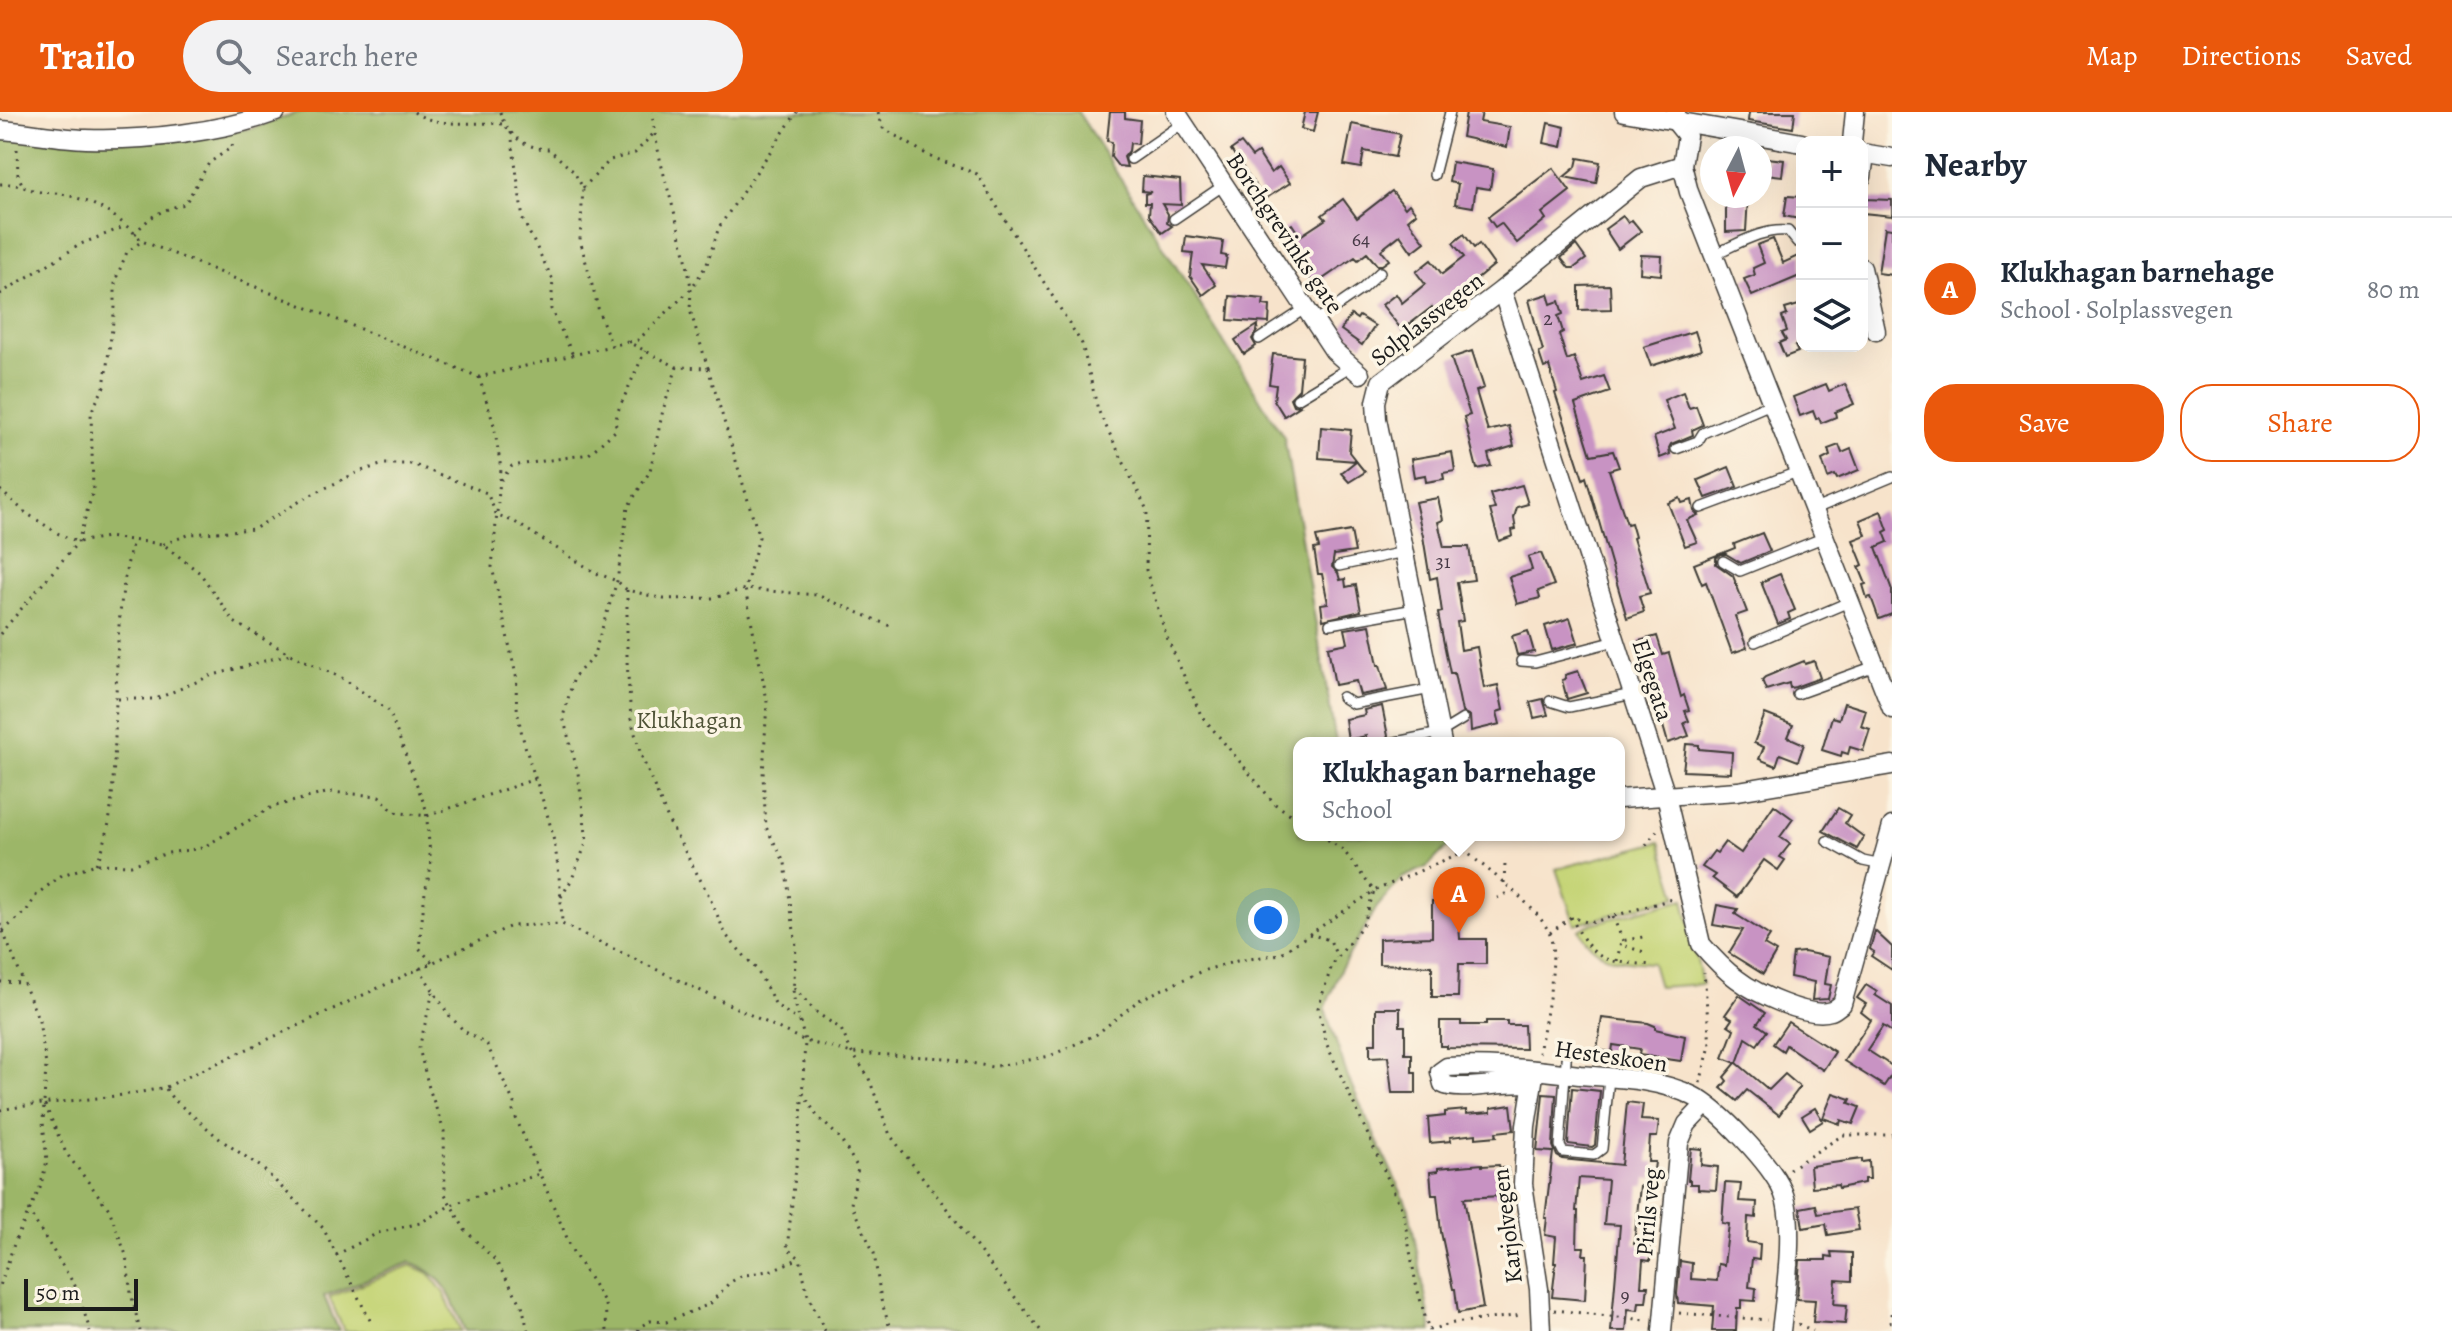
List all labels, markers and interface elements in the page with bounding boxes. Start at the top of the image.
search box [183,20,743,92]
text: Trailo [40,30,135,82]
icon: search [211,34,255,78]
text: Search here [275,36,418,76]
text: Map [2086,37,2137,75]
text: Directions [2181,37,2302,75]
text: Saved [2346,37,2412,75]
north arrow [1700,136,1772,208]
map controls [1796,136,1868,352]
button: + [1796,136,1868,208]
text: Nearby [1924,141,2027,188]
street label: Borchgrevinks gate [1219,146,1351,320]
button: − [1796,208,1868,280]
house number: 64 [1352,226,1370,253]
text: Klukhagan barnehage [2000,252,2274,292]
street label: Solplassvegen [1364,265,1490,373]
text: A [1942,272,1958,307]
text: 80 m [2367,272,2420,307]
button: layers [1796,280,1868,352]
text: School · Solplassvegen [2000,292,2233,327]
house number: 2 [1543,305,1553,332]
button: Save [1924,384,2164,462]
button: Share [2180,384,2420,462]
house number: 31 [1435,548,1451,575]
street label: Elgegata [1625,635,1682,726]
park label: Klukhagan [636,704,742,736]
popup [1293,737,1625,841]
text: Klukhagan barnehage [1322,752,1596,792]
text: School [1322,792,1392,827]
pin: A [1433,867,1485,933]
your location [1248,900,1288,940]
street label: Hesteskoen [1553,1032,1669,1080]
street label: Pirils veg [1628,1166,1668,1258]
street label: Karjolvegen [1484,1167,1530,1285]
scale bar [24,1275,138,1311]
text: 50 m [36,1278,80,1308]
house number: 9 [1620,1282,1630,1309]

